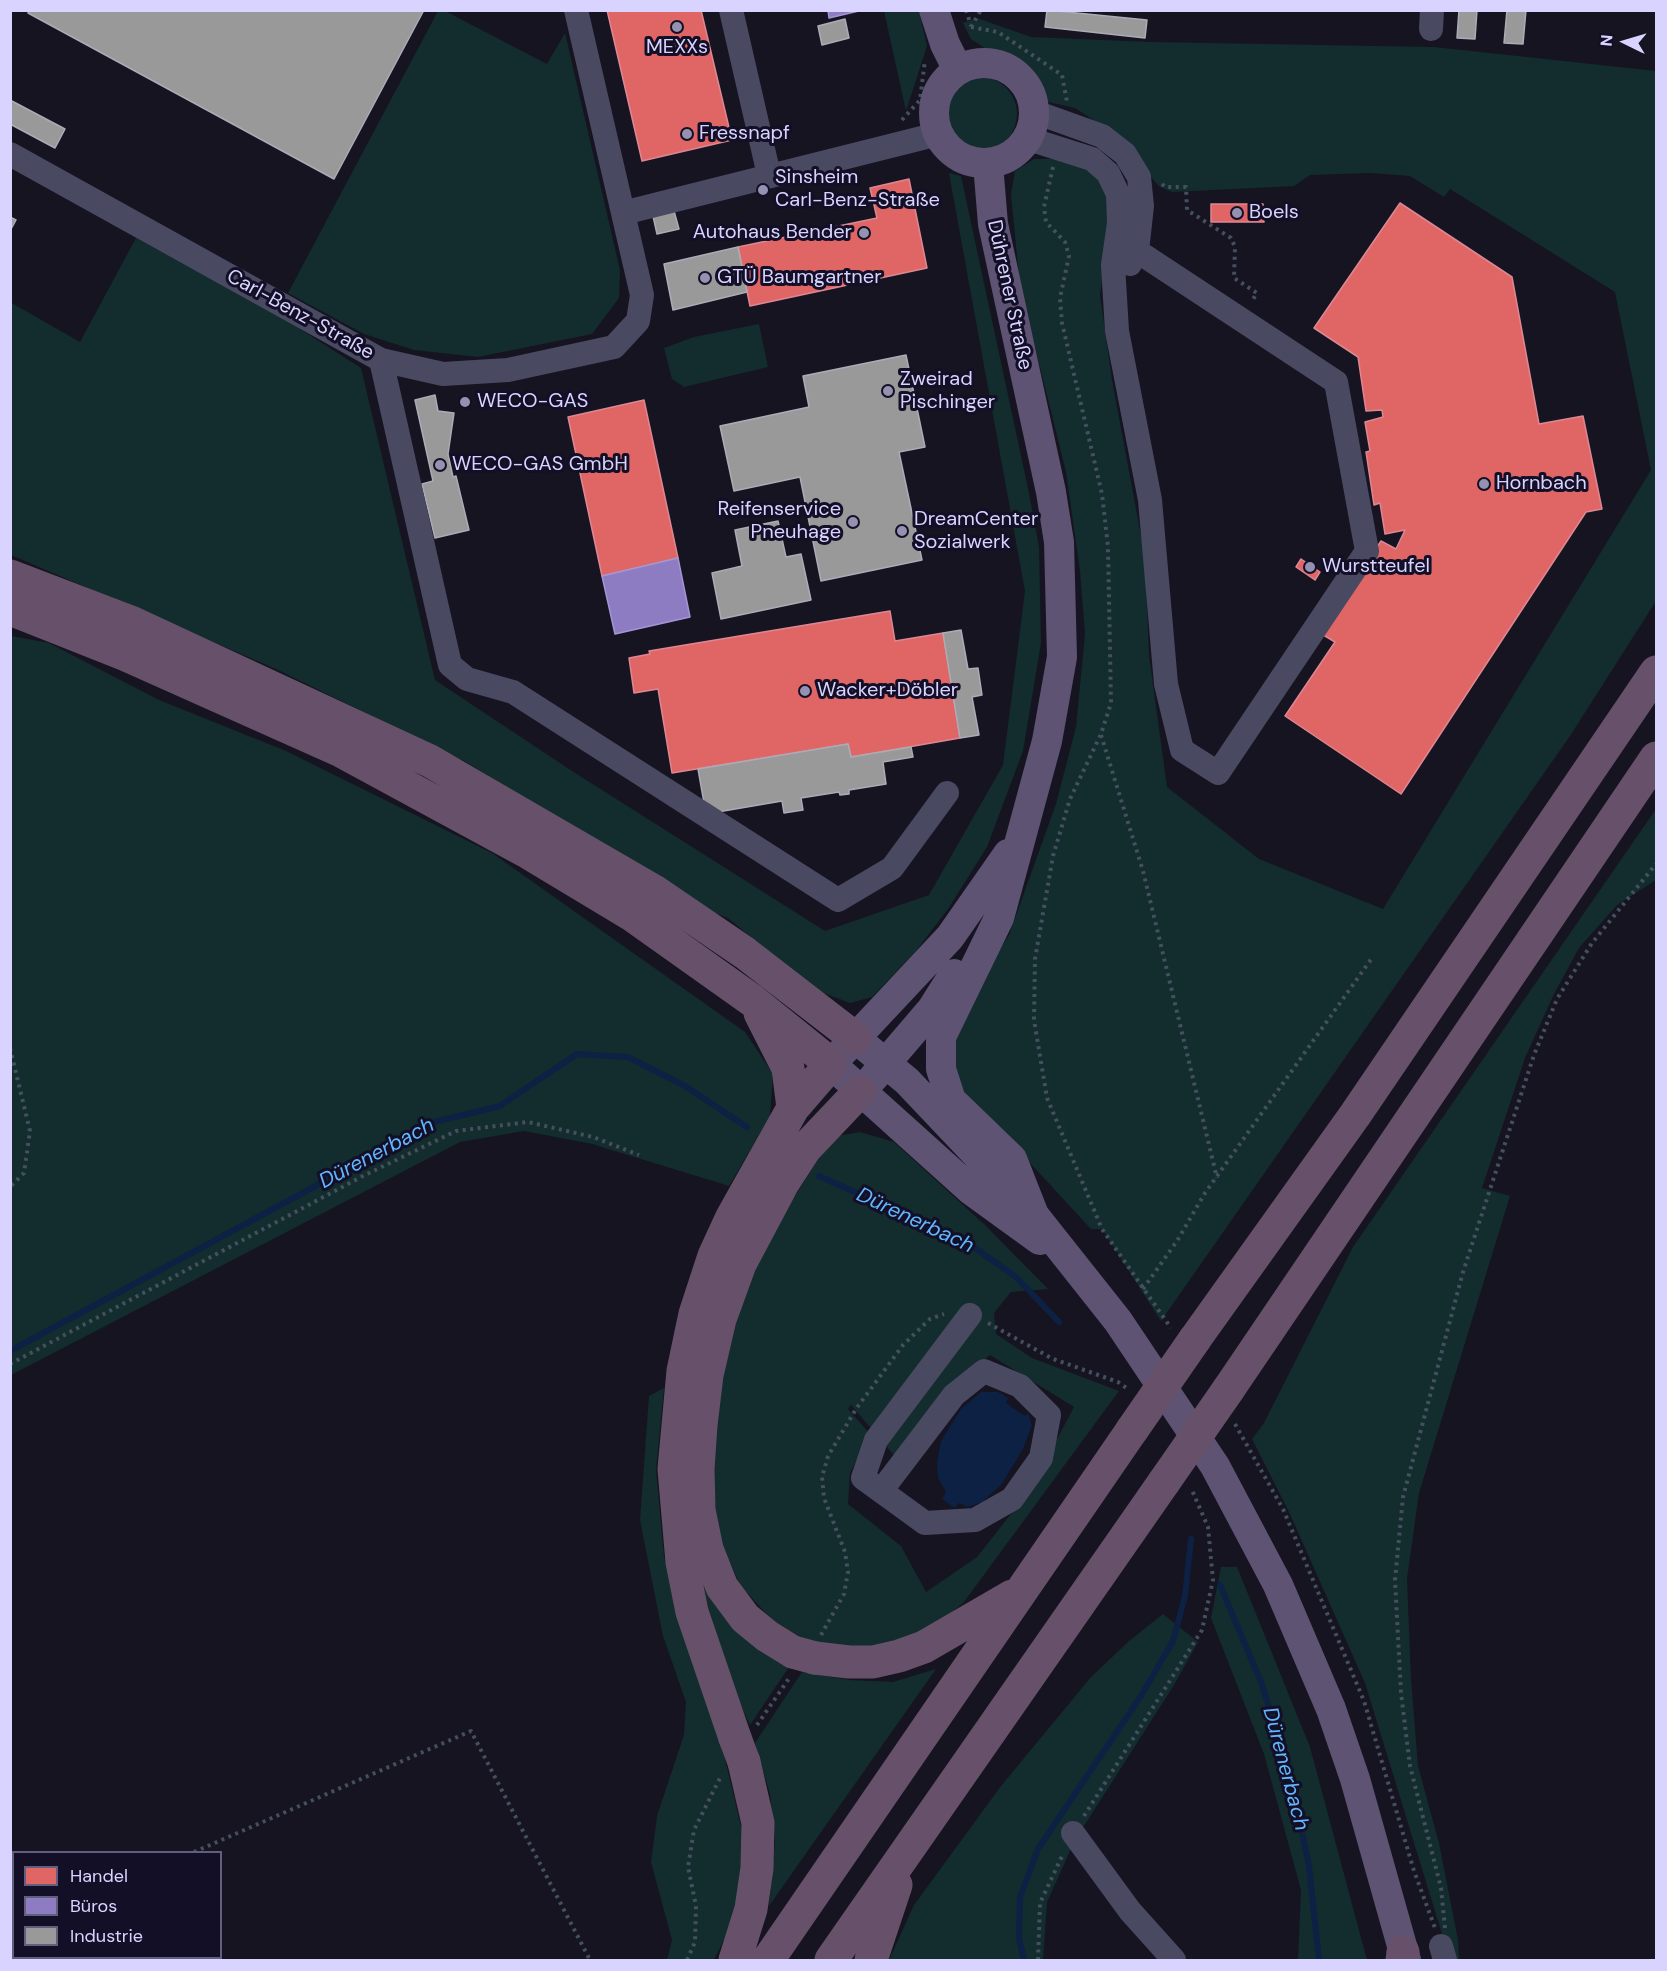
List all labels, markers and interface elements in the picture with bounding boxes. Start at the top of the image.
north arrow [1595,12,1655,72]
marker: MEXXs [670,20,684,34]
text: N [1596,34,1618,47]
place label: MEXXs [646,36,708,60]
place label: Fressnapf [699,122,790,146]
marker: Fressnapf [680,127,694,141]
place label: Sinsheim Carl-Benz-Straße [775,166,940,213]
marker: Sinsheim Carl-Benz-Straße [756,183,770,197]
place label: Boels [1249,201,1299,225]
marker: Boels [1230,206,1244,220]
street label: Dührener Straße [981,218,1037,372]
place label: Autohaus Bender [693,221,852,245]
marker: Autohaus Bender [857,226,871,240]
street label: Carl-Benz-Straße [222,265,378,365]
place label: GTÜ Baumgartner [717,266,882,290]
marker: GTÜ Baumgartner [698,271,712,285]
place label: Zweirad Pischinger [900,368,995,415]
marker: Zweirad Pischinger [881,384,895,398]
place label: WECO-GAS [477,390,588,414]
marker: WECO-GAS [458,395,472,409]
place label: WECO-GAS GmbH [452,453,628,477]
marker: WECO-GAS GmbH [433,458,447,472]
place label: Hornbach [1496,472,1587,496]
marker: Hornbach [1477,477,1491,491]
place label: Reifenservice Pneuhage [717,498,841,545]
place label: DreamCenter Sozialwerk [914,508,1038,555]
marker: Reifenservice Pneuhage [846,515,860,529]
marker: DreamCenter Sozialwerk [895,524,909,538]
place label: Wurstteufel [1322,555,1430,579]
marker: Wurstteufel [1303,560,1317,574]
place label: Wacker+Döbler [817,679,958,703]
marker: Wacker+Döbler [798,684,812,698]
water label: Dürenerbach [315,1113,439,1195]
water label: Dürenerbach [852,1183,978,1259]
water label: Dürenerbach [1256,1705,1314,1833]
legend [12,1851,222,1959]
text: Handel [70,1864,128,1888]
text: Büros [70,1894,117,1918]
text: Industrie [70,1924,143,1948]

